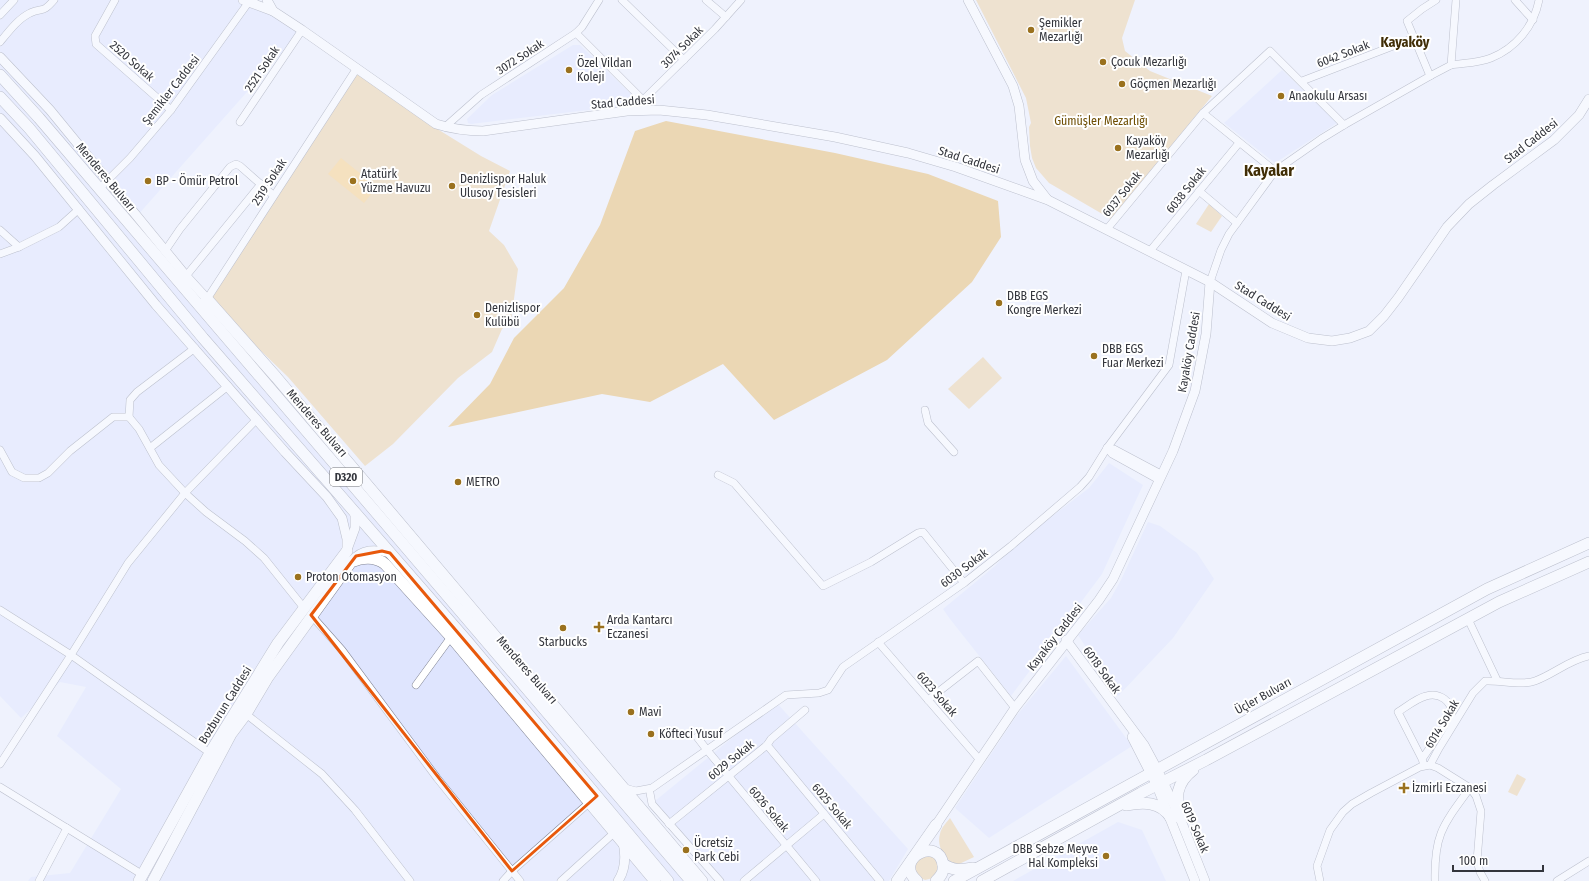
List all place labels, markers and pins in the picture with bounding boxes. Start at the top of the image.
place label: Şemikler Mezarlığı [1039,16,1083,44]
marker: Şemikler Mezarlığı [1026,25,1036,35]
place label: Özel Vildan Koleji [577,54,632,84]
place label: Çocuk Mezarlığı [1111,55,1187,69]
marker: Çocuk Mezarlığı [1098,57,1108,67]
marker: Özel Vildan Koleji [564,65,574,75]
place label: Göçmen Mezarlığı [1130,77,1217,91]
marker: Göçmen Mezarlığı [1117,79,1127,89]
place label: Anaokulu Arsası [1289,89,1367,103]
marker: Anaokulu Arsası [1276,91,1286,101]
place label: Kayaköy Mezarlığı [1126,134,1170,162]
marker: Kayaköy Mezarlığı [1113,143,1123,153]
place label: Atatürk Yüzme Havuzu [361,167,431,195]
place label: BP - Ömür Petrol [156,172,238,188]
place label: Denizlispor Haluk Ulusoy Tesisleri [460,172,546,200]
marker: BP - Ömür Petrol [143,176,153,186]
marker: Atatürk Yüzme Havuzu [348,176,358,186]
marker: Denizlispor Haluk Ulusoy Tesisleri [447,181,457,191]
place label: DBB EGS Kongre Merkezi [1007,289,1082,317]
marker: DBB EGS Kongre Merkezi [994,298,1004,308]
place label: Denizlispor Kulübü [485,301,541,329]
marker: Denizlispor Kulübü [472,310,482,320]
place label: DBB EGS Fuar Merkezi [1102,342,1164,370]
marker: DBB EGS Fuar Merkezi [1089,351,1099,361]
place label: METRO [466,475,500,489]
marker: METRO [453,477,463,487]
place label: Proton Otomasyon [306,570,397,584]
marker: Proton Otomasyon [293,572,303,582]
place label: Arda Kantarcı Eczanesi [607,613,673,641]
marker: Arda Kantarcı Eczanesi [594,622,604,632]
marker: Starbucks [558,623,568,633]
place label: Starbucks [539,635,587,649]
place label: Mavi [639,705,662,719]
marker: Mavi [626,707,636,717]
place label: Köfteci Yusuf [659,727,724,741]
marker: Köfteci Yusuf [646,729,656,739]
place label: İzmirli Eczanesi [1412,780,1487,795]
marker: İzmirli Eczanesi [1399,783,1409,793]
place label: Ücretsiz Park Cebi [694,834,739,864]
place label: DBB Sebze Meyve Hal Kompleksi [1013,842,1098,870]
marker: Ücretsiz Park Cebi [681,845,691,855]
marker: DBB Sebze Meyve Hal Kompleksi [1101,851,1111,861]

